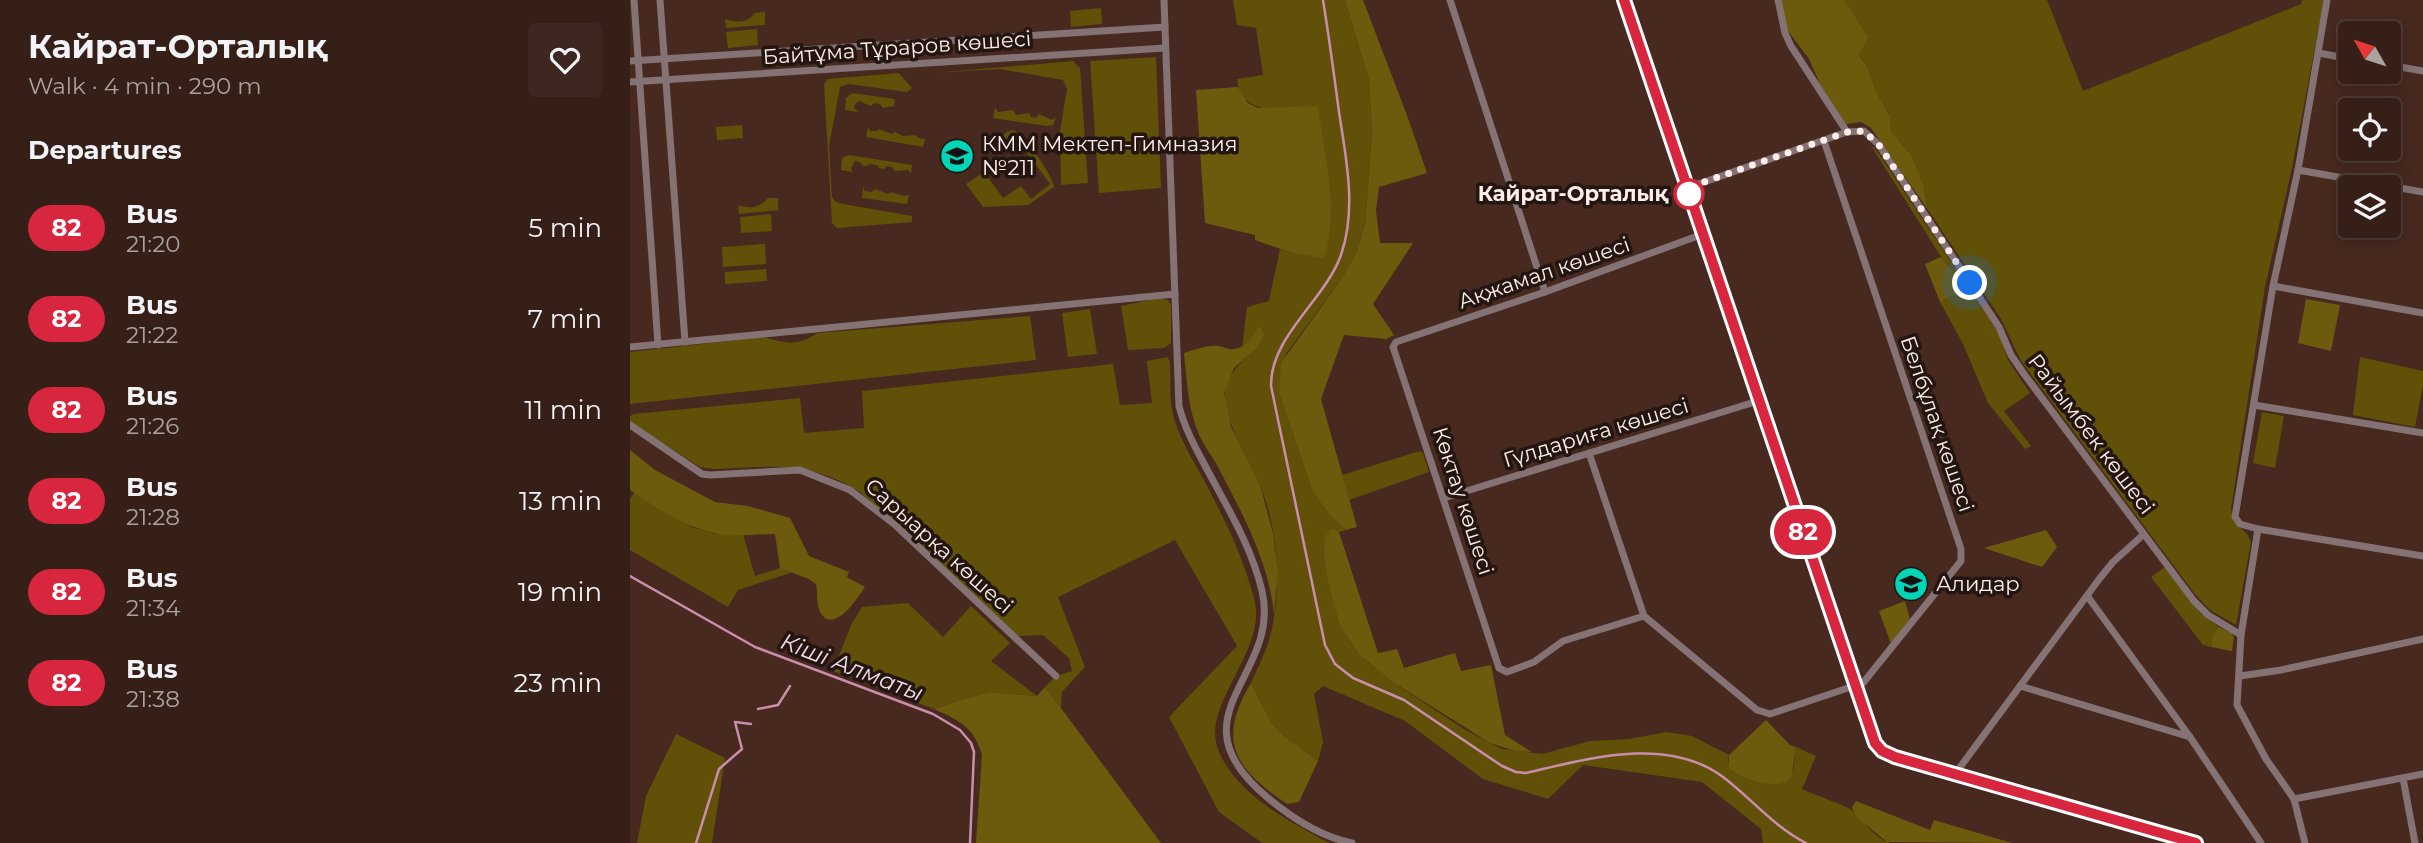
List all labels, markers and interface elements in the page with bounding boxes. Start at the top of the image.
north arrow [2338,21,2401,84]
map controls [2338,21,2401,238]
button: heart [528,23,602,97]
text: Кайрат-Орталық [28,26,327,66]
street label: Байтұма Тұраров көшесі [762,26,1032,69]
text: Walk · 4 min · 290 m [28,72,262,100]
button: locate [2338,98,2401,161]
place label: КММ Мектеп-Гимназия №211 [982,131,1237,180]
text: Departures [28,134,182,166]
school or university icon: КММ Мектеп-Гимназия №211 [938,137,976,175]
button: layers [2338,175,2401,238]
marker: Кайрат-Орталық [1674,179,1704,209]
place label: Кайрат-Орталық [1478,181,1669,206]
text: Bus [126,198,178,230]
text: 5 min [528,212,602,244]
text: 82 [52,213,82,242]
text: 21:20 [126,230,180,258]
street label: Ақжамал көшесі [1455,231,1633,314]
your location [1952,265,1987,300]
text: Bus [126,289,178,321]
text: 7 min [528,303,602,335]
text: 82 [52,304,82,333]
text: 21:22 [126,321,178,349]
street label: Белбұлақ көшесі [1896,333,1979,515]
street label: Райымбек көшесі [2023,349,2160,519]
text: Bus [126,380,178,412]
street label: Гүлдариға көшесі [1500,392,1691,473]
text: 11 min [524,394,602,426]
text: 82 [52,395,82,424]
text: 21:26 [126,412,179,440]
street label: Көктау көшесі [1428,424,1499,578]
text: Bus [126,471,178,503]
street label: Сарыарқа көшесі [861,473,1018,618]
text: 13 min [519,485,602,517]
text: 82 [52,486,82,515]
text: 21:28 [126,503,180,531]
line badge: 82 [1772,509,1834,555]
text: 82 [1788,517,1818,546]
text: Bus [126,562,178,594]
school or university icon: Алидар [1892,565,1930,603]
place label: Алидар [1936,571,2020,596]
text: 19 min [518,576,602,608]
text: 82 [52,577,82,606]
text: 21:34 [126,594,180,622]
water label: Кіші Алматы [777,627,927,707]
text: Bus [126,653,178,685]
text: 23 min [514,667,602,699]
text: 82 [52,668,82,697]
text: 21:38 [126,685,180,713]

